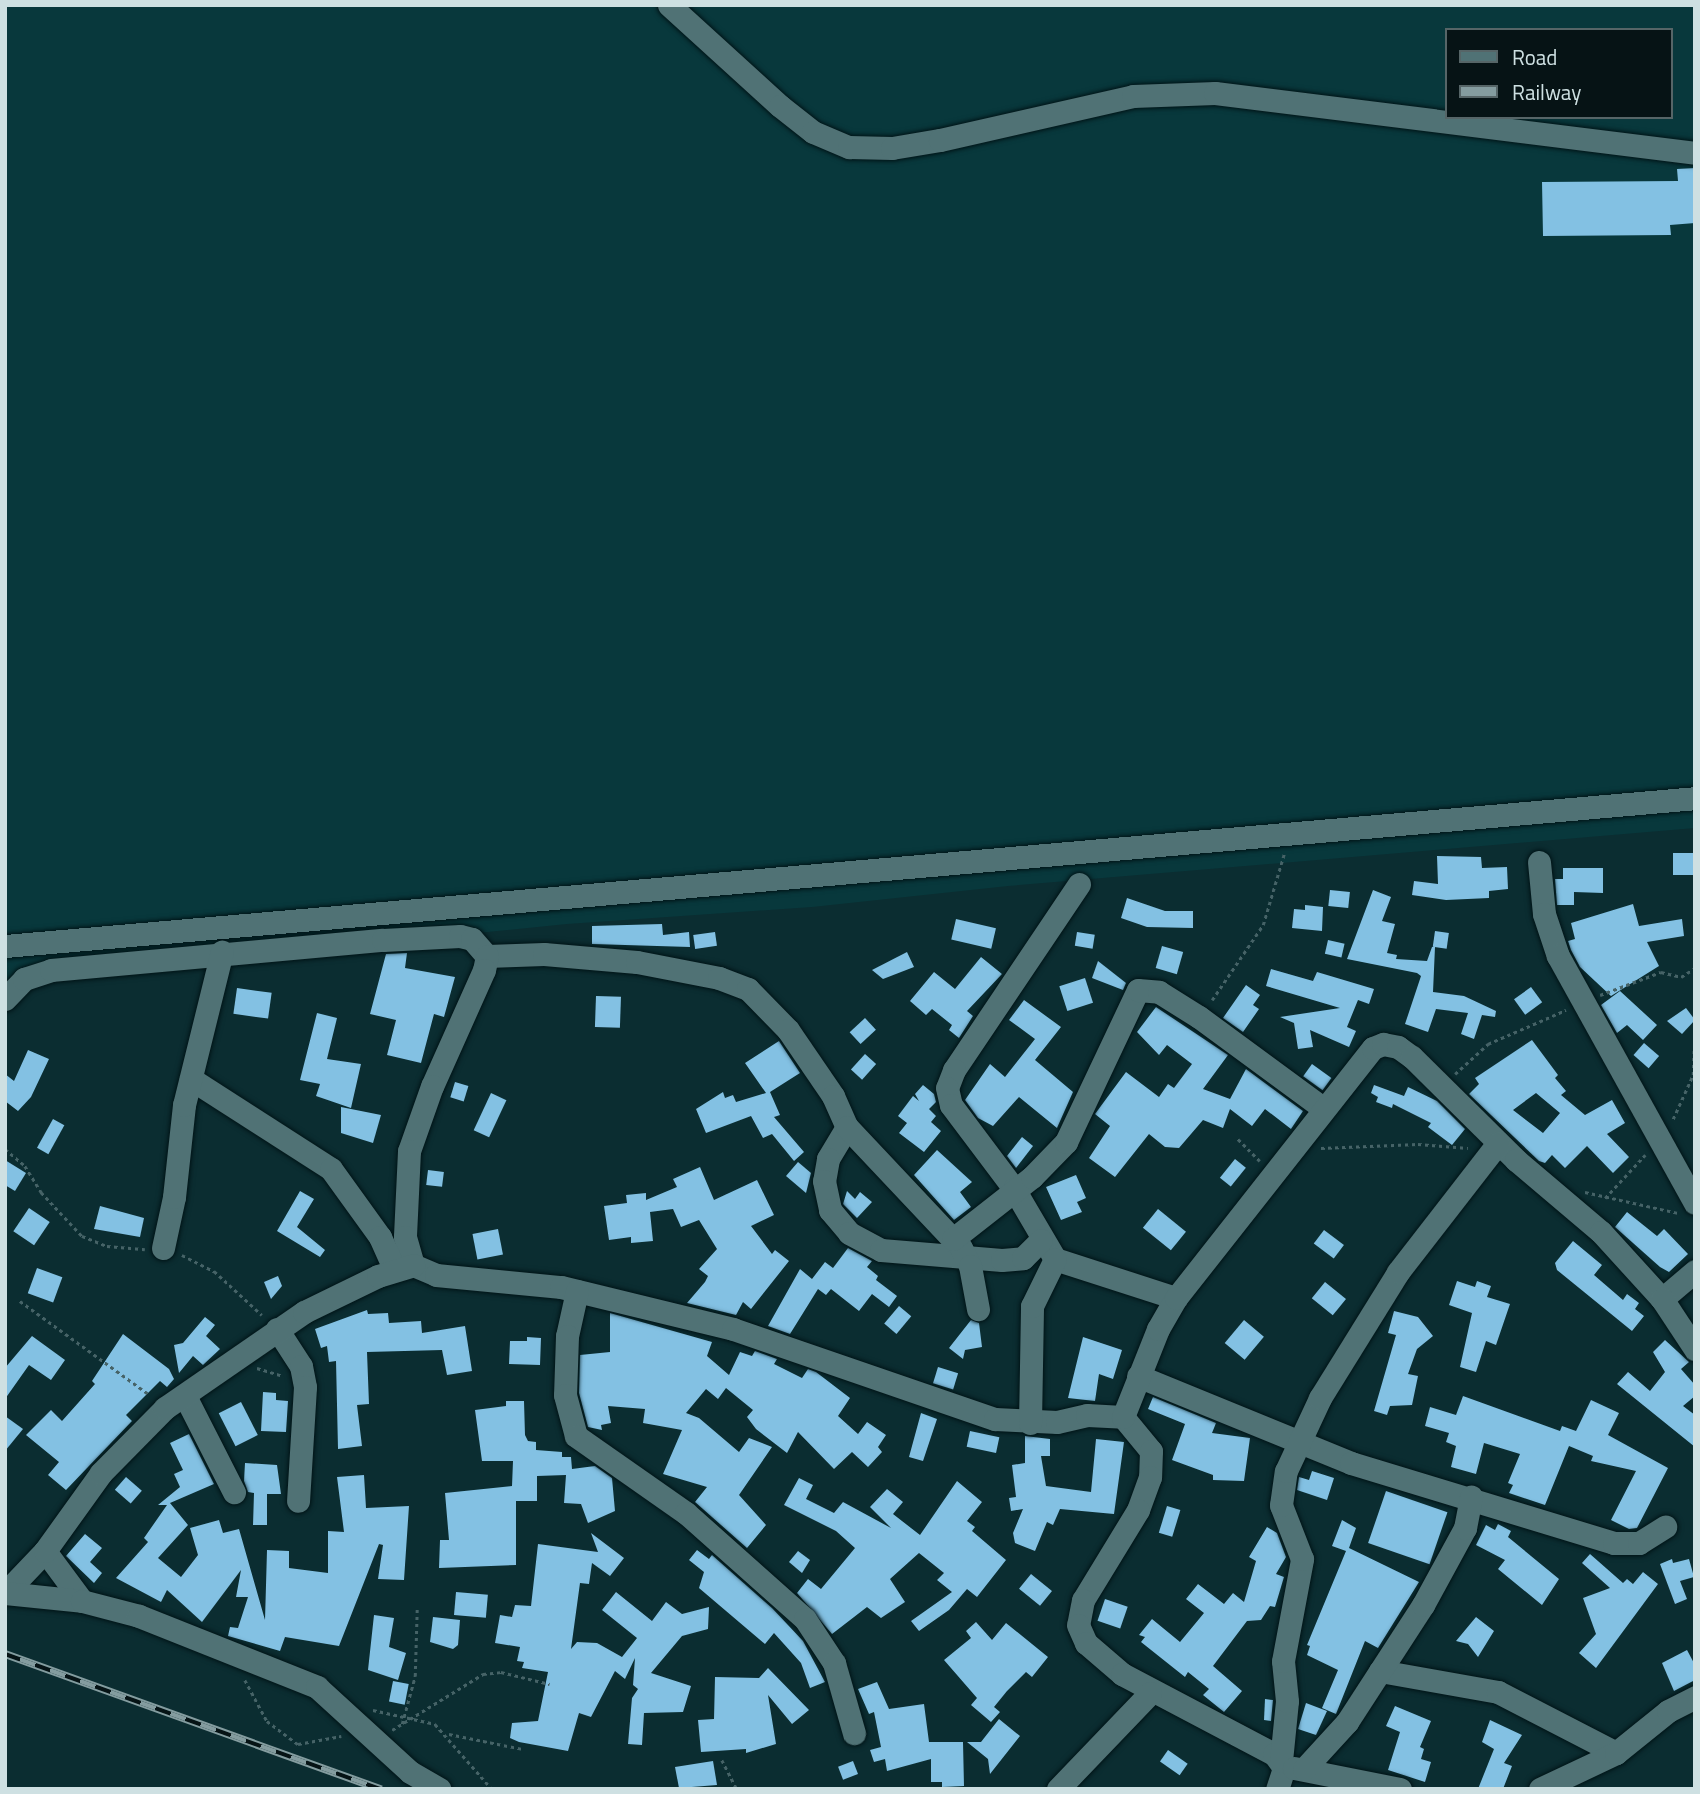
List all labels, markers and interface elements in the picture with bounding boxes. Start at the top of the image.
legend [1444,28,1672,119]
text: Road [1512,41,1557,73]
text: Railway [1512,76,1581,108]

